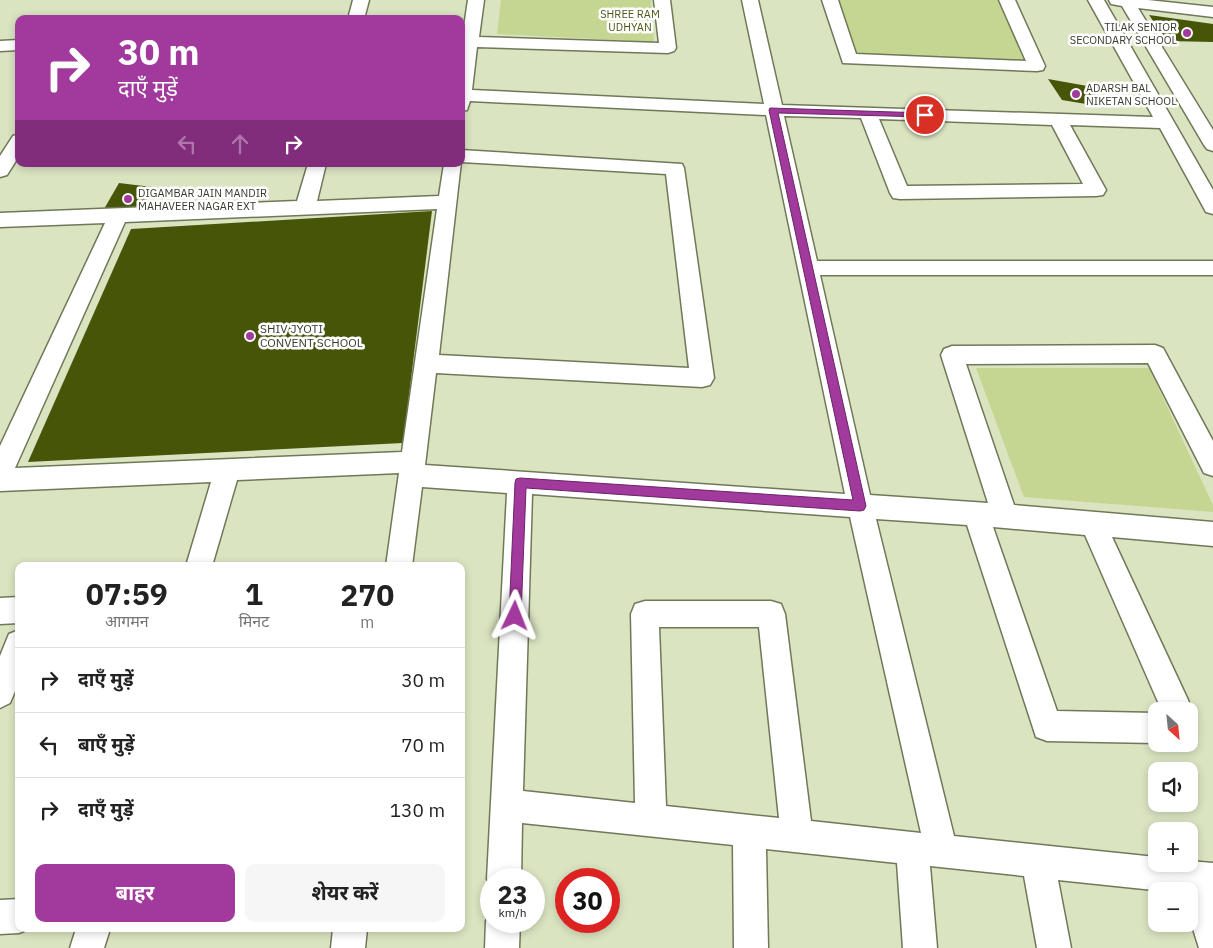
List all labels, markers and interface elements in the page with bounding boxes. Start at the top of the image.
park label: SHREE RAM UDHYAN [600,7,660,34]
place label: TILAK SENIOR SECONDARY SCHOOL [1070,20,1177,47]
marker: TILAK SENIOR SECONDARY SCHOOL [1181,27,1193,39]
text: 30 m [118,29,200,75]
icon: right [35,35,100,100]
text: दाएँ मुड़ें [118,73,178,102]
place label: ADARSH BAL NIKETAN SCHOOL [1086,81,1177,108]
marker: ADARSH BAL NIKETAN SCHOOL [1070,88,1082,100]
pin [904,94,946,136]
icon: arrive [911,101,939,129]
icon: left [173,130,201,158]
icon: ahead [226,130,254,158]
icon: right [279,130,307,158]
place label: DIGAMBAR JAIN MANDIR MAHAVEER NAGAR EXT [138,186,267,213]
marker: DIGAMBAR JAIN MANDIR MAHAVEER NAGAR EXT [122,193,134,205]
place label: SHIV JYOTI CONVENT SCHOOL [260,321,363,350]
marker: SHIV JYOTI CONVENT SCHOOL [244,330,256,342]
text: 07:59 [86,574,168,613]
text: 1 [245,574,263,613]
text: 270 [340,575,394,614]
position arrow [488,589,540,641]
text: आगमन [105,611,149,631]
text: मिनट [239,611,269,631]
text: m [360,612,374,632]
icon: right [35,666,63,694]
text: दाएँ मुड़ें [78,667,134,691]
text: 30 m [401,668,445,692]
north arrow [1148,702,1198,752]
map controls [1148,702,1198,932]
icon: left [35,731,63,759]
text: बाएँ मुड़ें [78,732,135,756]
text: 70 m [401,733,445,757]
button: sound [1148,762,1198,812]
icon: right [35,796,63,824]
text: दाएँ मुड़ें [78,797,134,821]
text: 130 m [390,798,445,822]
button: + [1148,822,1198,872]
button: बाहर [35,864,235,922]
button: शेयर करें [245,864,445,922]
speed limit sign: 30 [555,868,620,933]
text: 23 [497,878,528,911]
button: − [1148,882,1198,932]
text: km/h [498,905,527,920]

